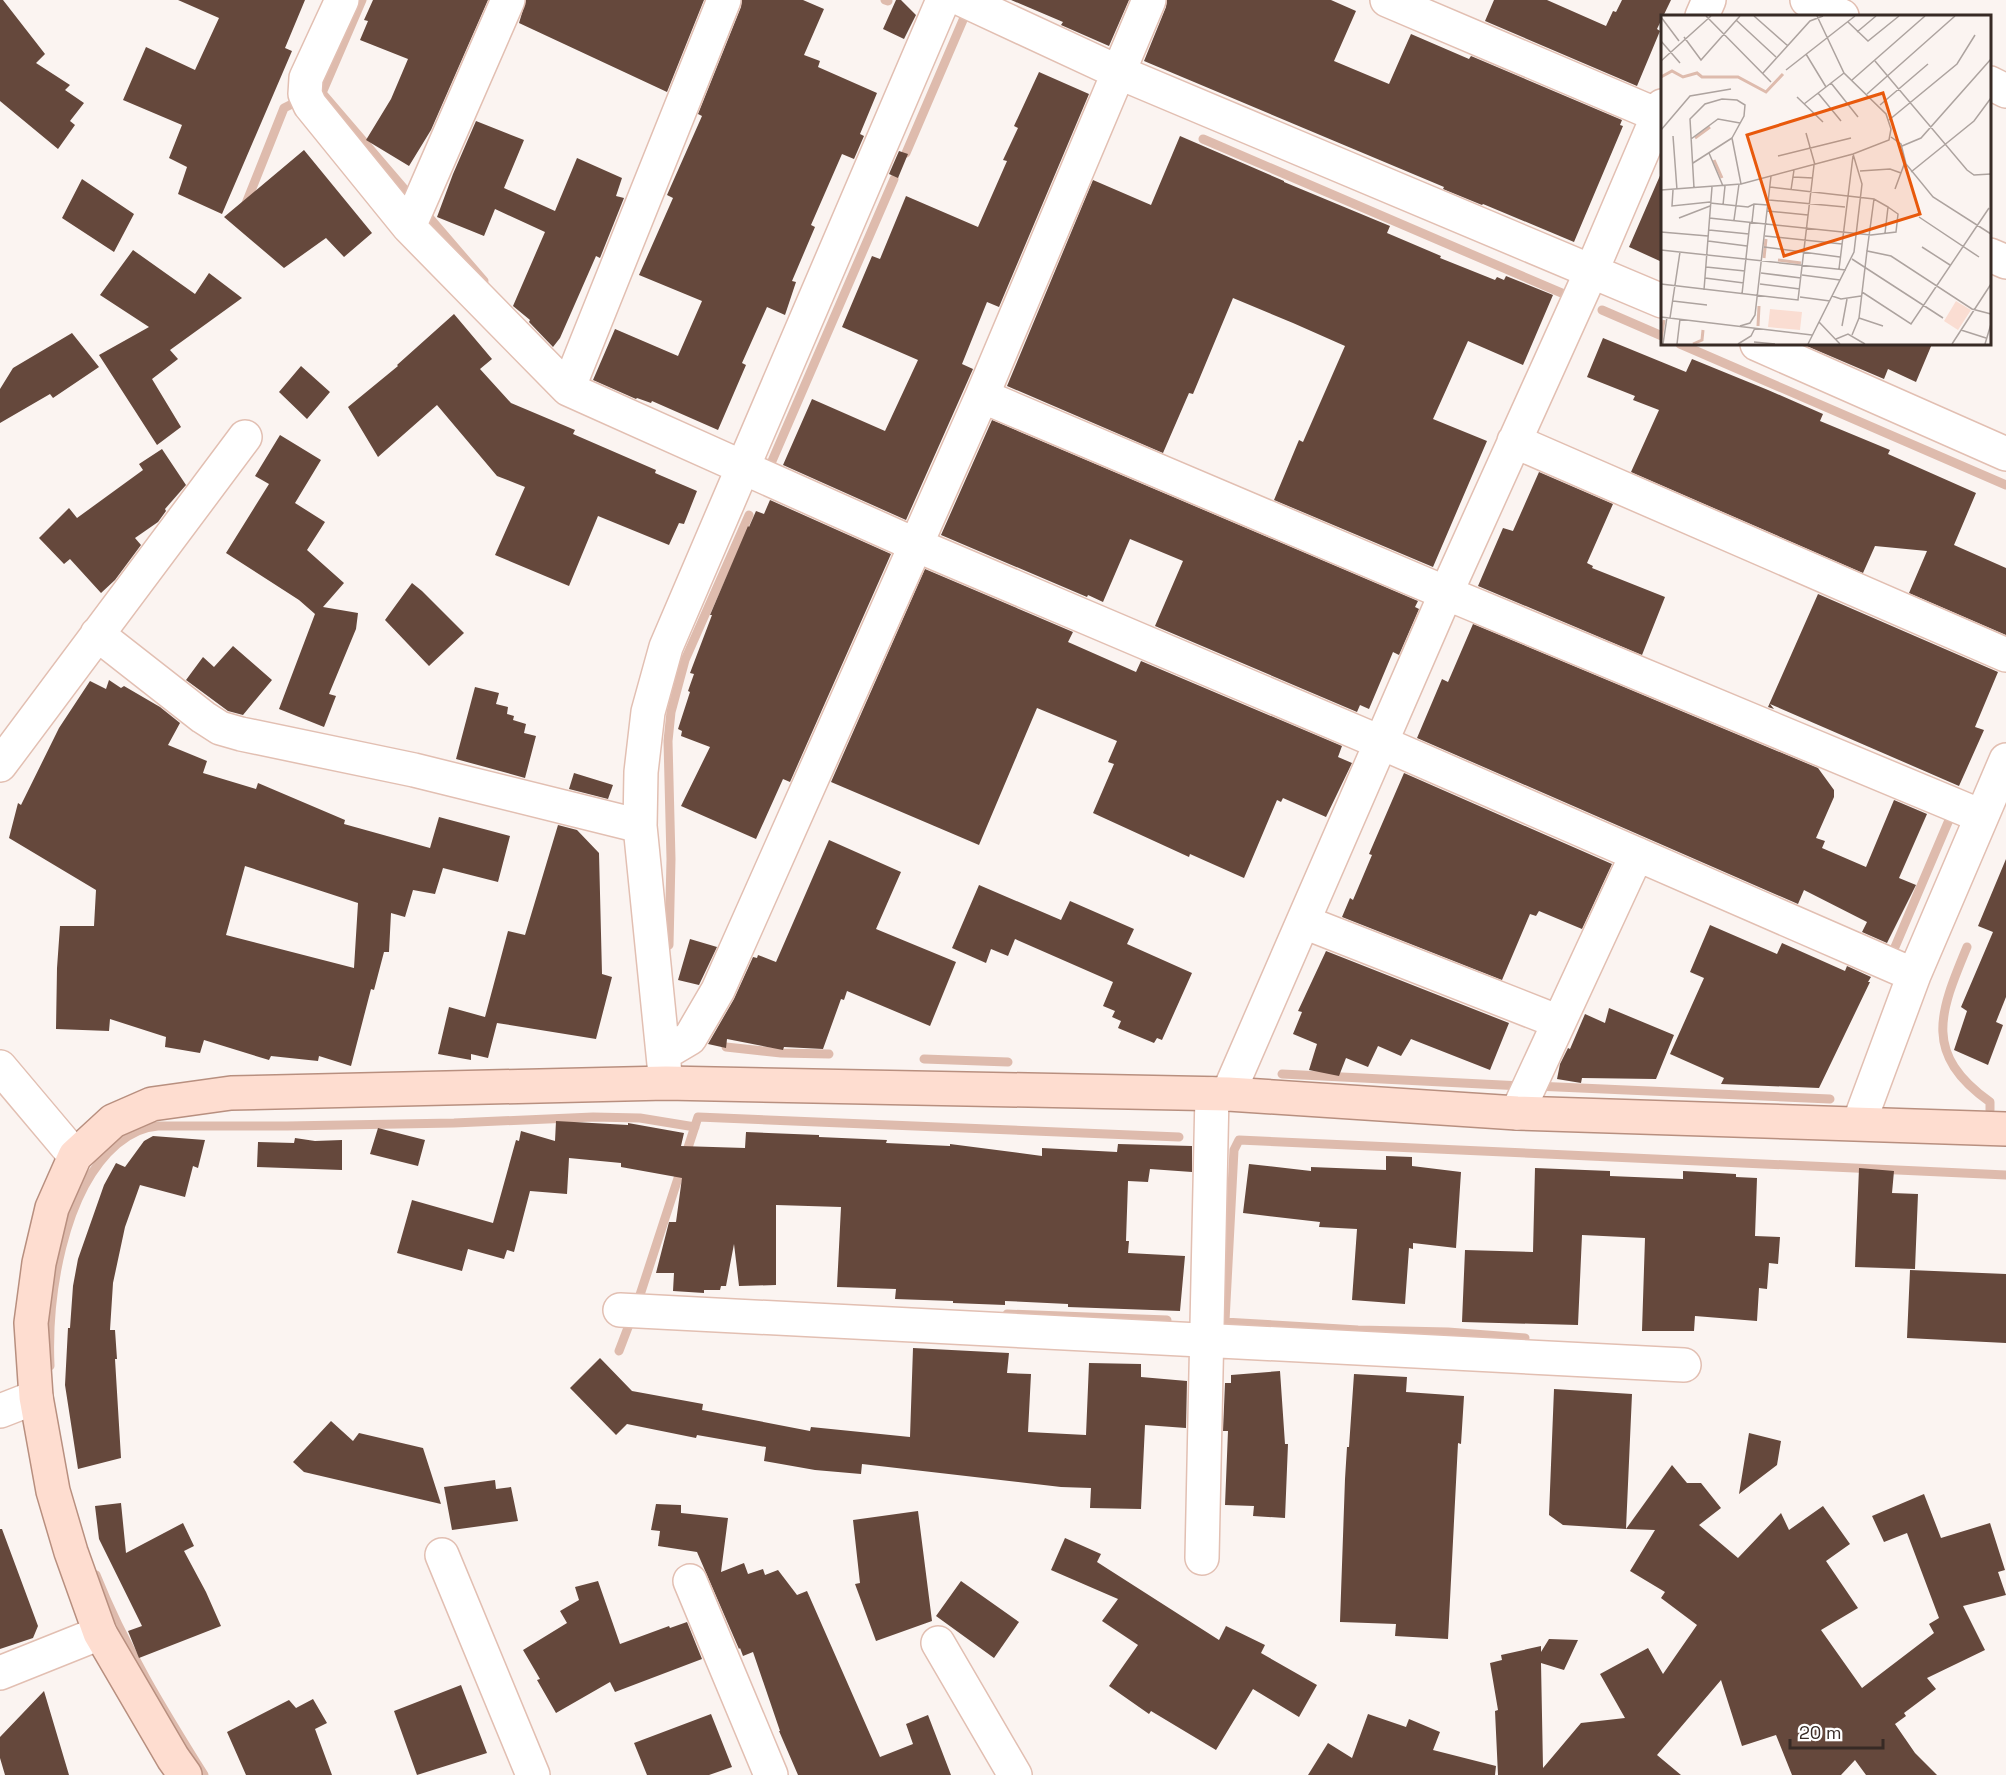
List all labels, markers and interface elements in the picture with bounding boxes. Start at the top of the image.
inset map [1661,15,1991,345]
scale bar [1790,1712,1883,1750]
text: 20 m [1799,1721,1842,1744]

